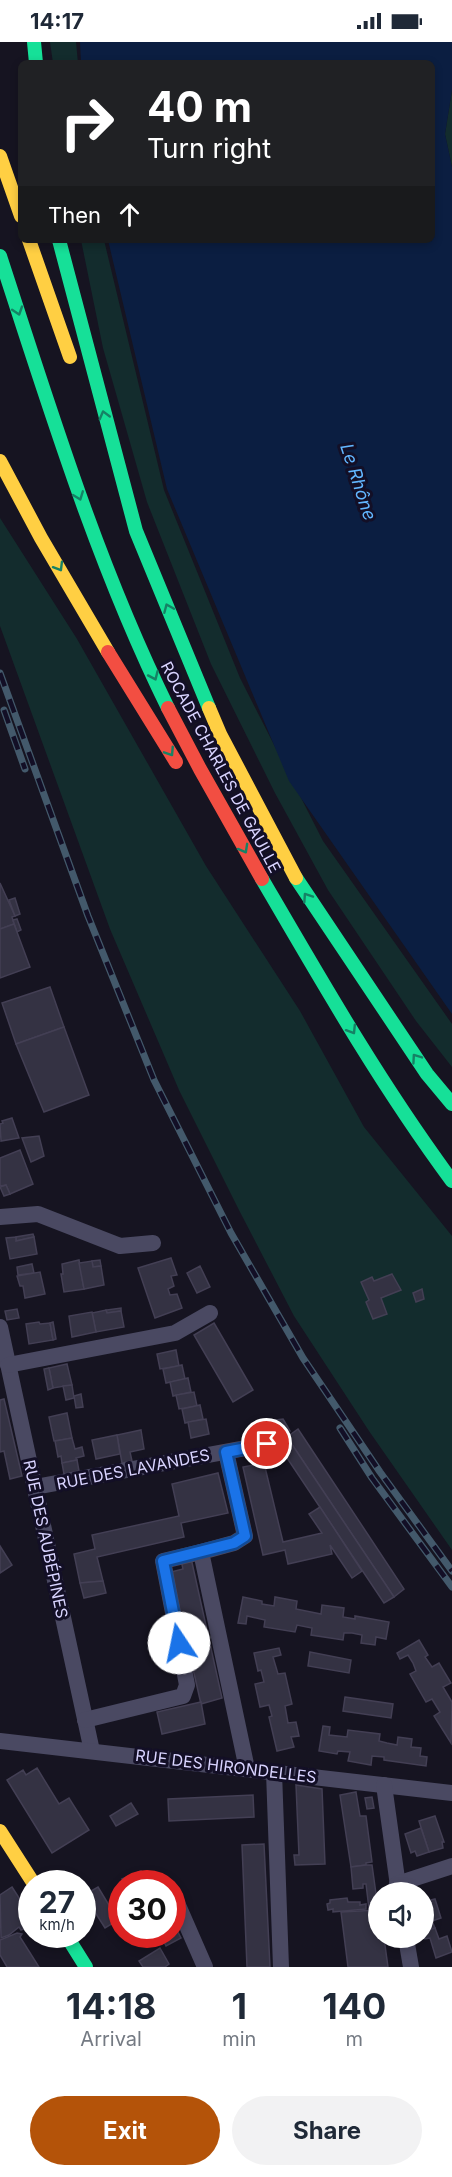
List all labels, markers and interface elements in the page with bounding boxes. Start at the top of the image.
text: 14:17 [30,8,84,34]
text: 40 m [147,81,252,132]
icon: right [48,84,126,162]
text: Turn right [147,132,271,165]
icon: ahead [113,198,146,231]
text: Then [48,202,101,228]
one-way arrow [11,305,23,316]
one-way arrow [99,410,112,420]
water label: Le Rhône [336,441,381,523]
one-way arrow [72,490,84,501]
one-way arrow [52,561,63,571]
one-way arrow [163,603,175,614]
street label: ROCADE CHARLES DE GAULLE [157,658,285,876]
one-way arrow [146,670,158,681]
one-way arrow [163,746,174,757]
one-way arrow [237,843,248,853]
one-way arrow [303,892,314,903]
one-way arrow [345,1024,357,1034]
one-way arrow [412,1054,423,1065]
pin [241,1418,292,1469]
icon: arrive [250,1427,283,1460]
street label: RUE DES LAVANDES [55,1444,211,1494]
street label: RUE DES AUBÉPINES [19,1458,73,1620]
position arrow [147,1611,211,1675]
street label: RUE DES HIRONDELLES [134,1745,318,1787]
speed limit sign: 30 [108,1870,186,1948]
map controls [368,1882,434,1948]
button: sound [368,1882,434,1948]
text: 27 [39,1884,75,1920]
text: km/h [39,1915,75,1934]
text: 14:18 [66,1984,157,2028]
text: 1 [232,1984,247,2028]
text: 140 [322,1984,386,2028]
text: Arrival [80,2027,142,2051]
text: min [222,2027,256,2051]
text: m [345,2027,363,2051]
button: Exit [30,2096,220,2165]
button: Share [232,2096,422,2165]

